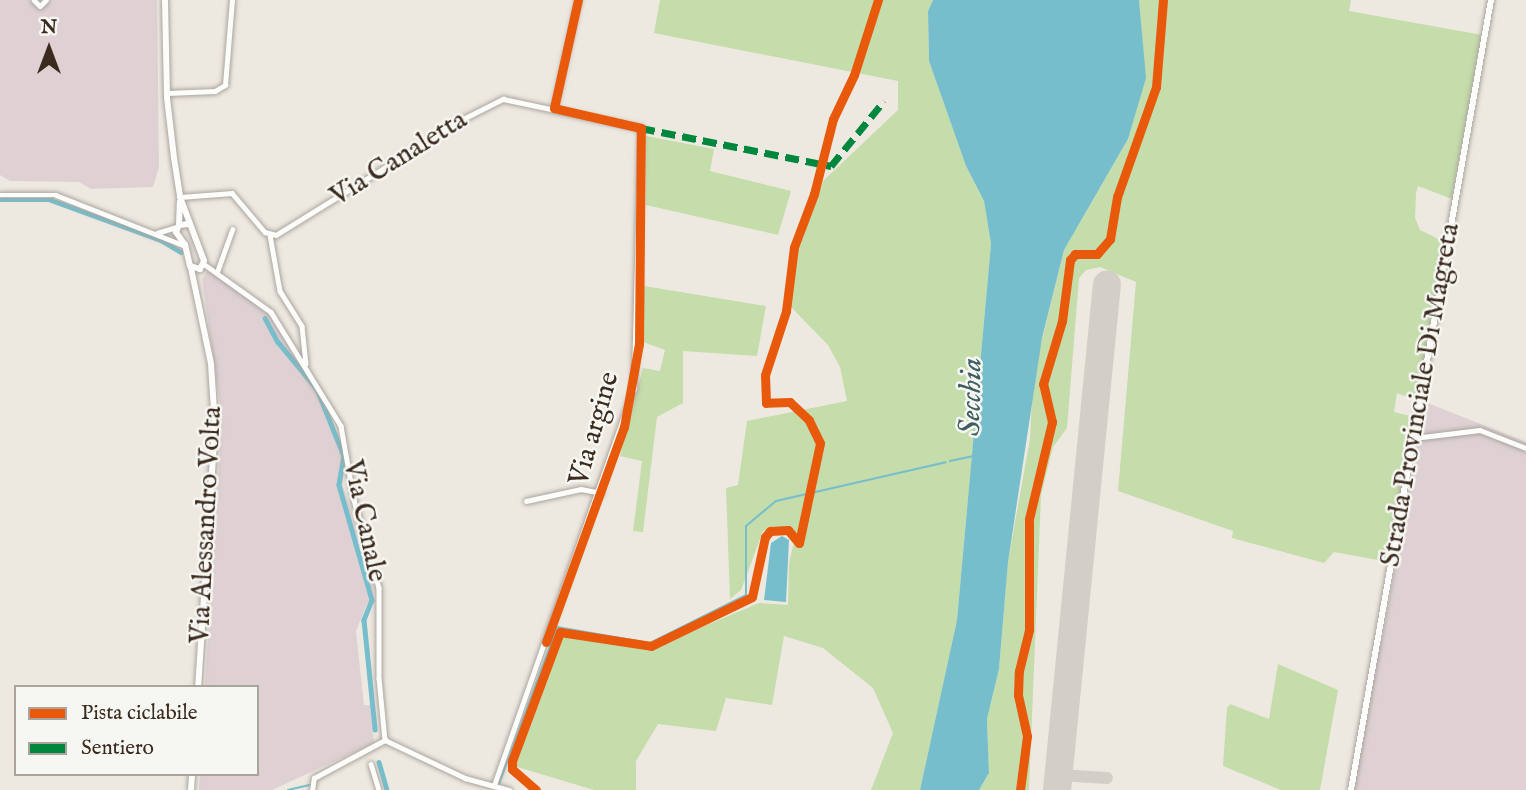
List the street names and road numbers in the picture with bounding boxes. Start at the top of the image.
street label: Via Canaletta [324,104,474,214]
street label: Strada Provinciale Di Magreta [1374,221,1468,569]
street label: Via argine [563,368,627,490]
street label: Via Alessandro Volta [184,405,230,645]
street label: Via Canale [335,457,393,585]

